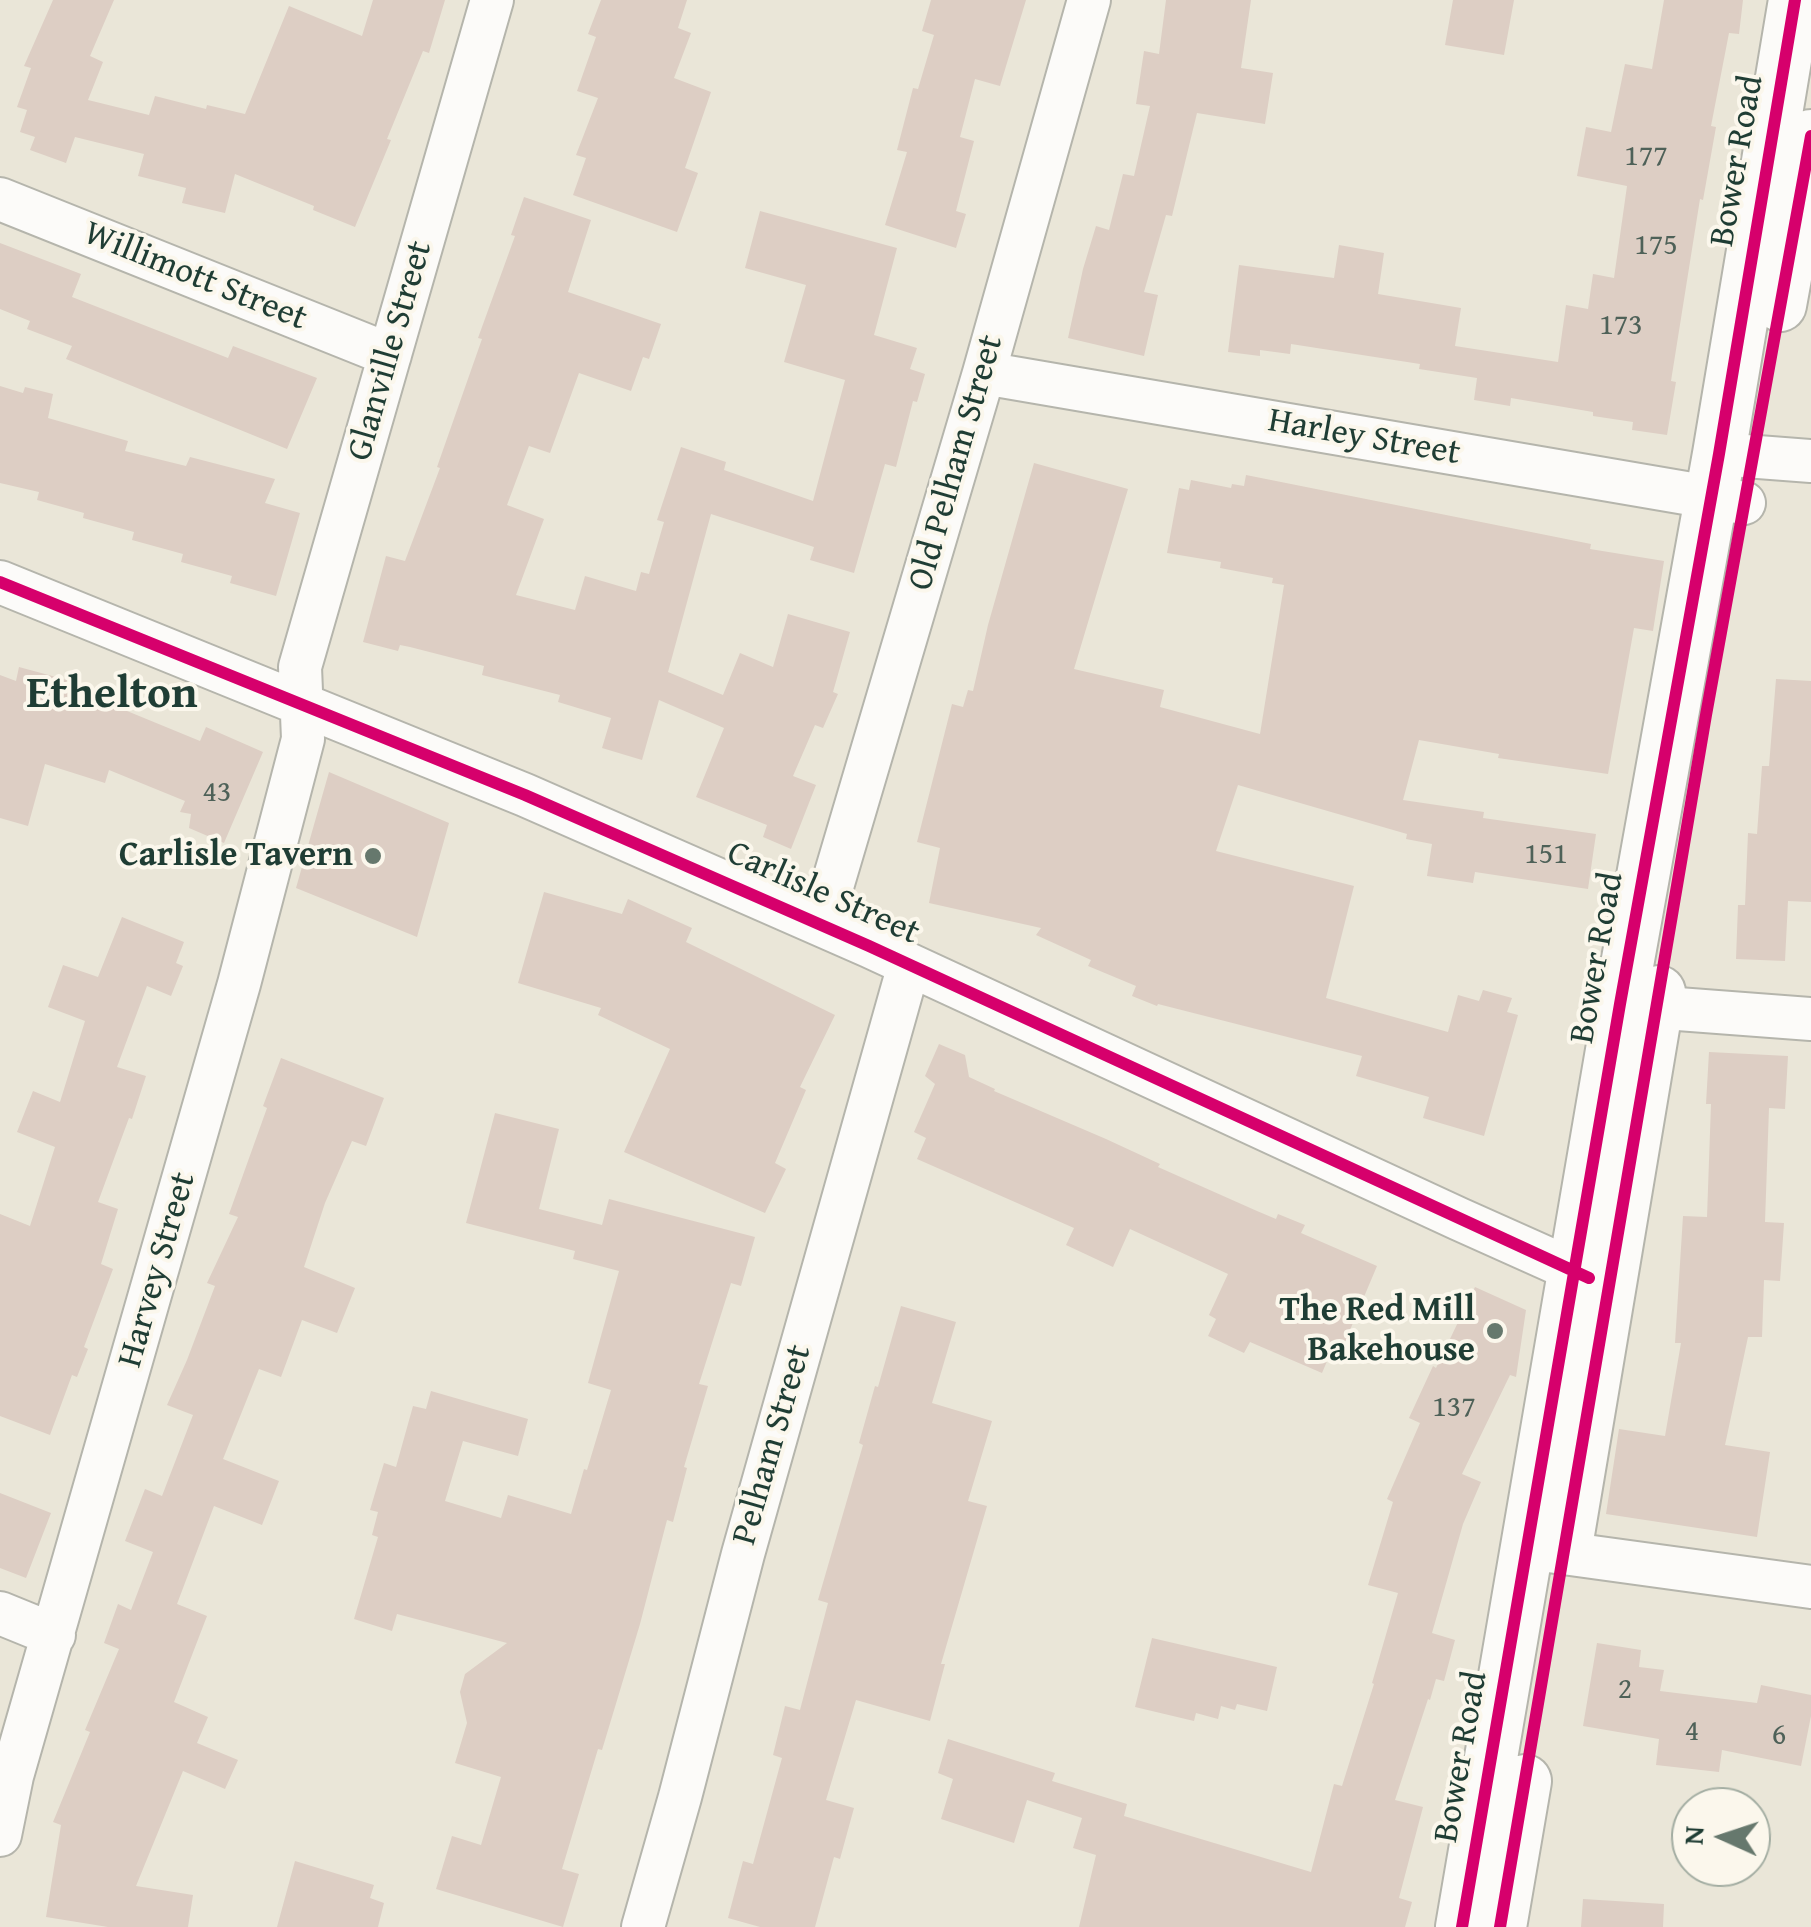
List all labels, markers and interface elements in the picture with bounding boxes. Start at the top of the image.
street label: Bower Road [1702,72,1774,250]
house number: 177 [1624,139,1668,175]
street label: Willimott Street [78,213,312,341]
house number: 175 [1634,228,1678,264]
street label: Glanville Street [340,236,442,466]
house number: 173 [1599,308,1643,344]
street label: Old Pelham Street [900,331,1014,595]
street label: Harley Street [1265,400,1463,476]
district label: Ethelton [26,669,198,723]
house number: 43 [203,775,231,811]
street label: Carlisle Street [720,833,926,955]
place label: Carlisle Tavern [119,835,353,877]
house number: 151 [1524,837,1568,873]
marker: Carlisle Tavern [362,845,384,867]
street label: Bower Road [1562,869,1634,1047]
street label: Harvey Street [110,1168,206,1372]
place label: The Red Mill Bakehouse [1279,1290,1475,1372]
marker: The Red Mill Bakehouse [1484,1320,1506,1342]
street label: Pelham Street [724,1340,822,1550]
house number: 137 [1432,1390,1476,1426]
street label: Bower Road [1426,1668,1498,1846]
house number: 2 [1618,1672,1632,1708]
house number: 4 [1685,1714,1699,1750]
house number: 6 [1772,1718,1786,1754]
north arrow [1671,1787,1771,1887]
text: N [1672,1825,1714,1846]

